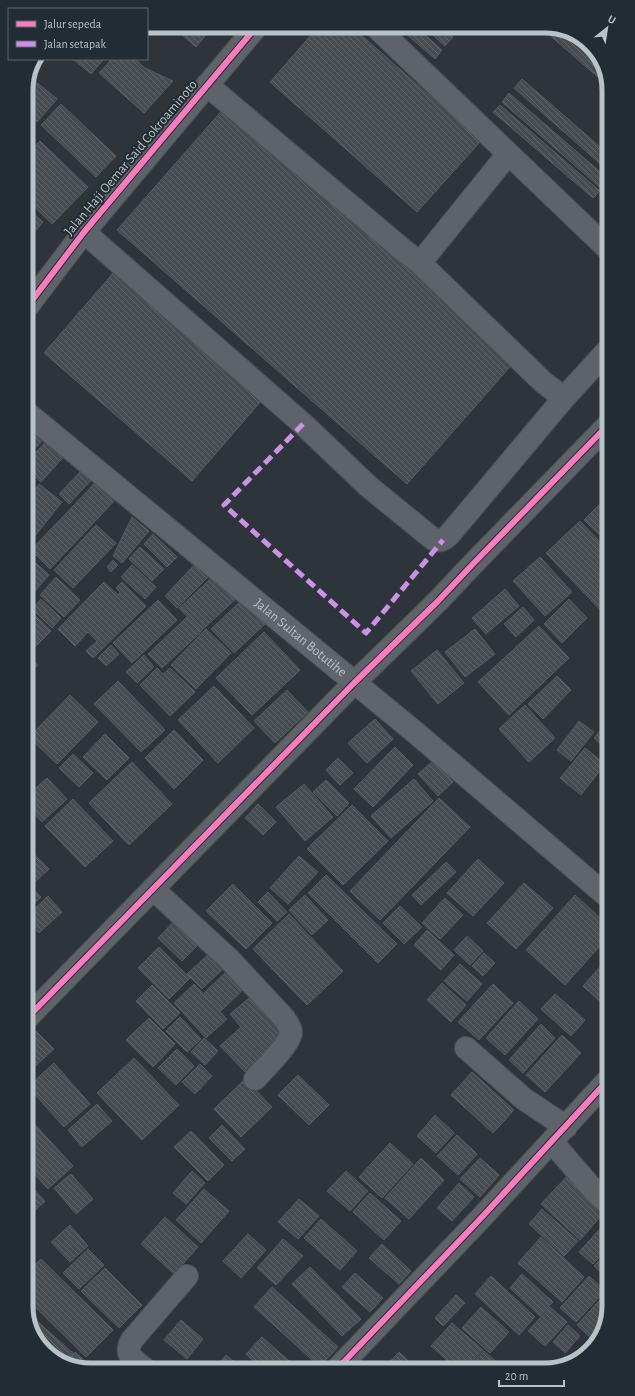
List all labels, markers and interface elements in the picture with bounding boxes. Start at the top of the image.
legend [8,8,148,60]
north arrow [587,8,627,48]
text: U [606,13,618,26]
text: Jalur sepeda [44,18,102,30]
text: Jalan setapak [44,38,107,50]
street label: Jalan Haji Oemar Said Cokroaminoto [62,77,200,238]
street label: Jalan Sultan Botutihe [252,596,349,680]
scale bar [499,1362,564,1388]
text: 20 m [505,1370,528,1382]

